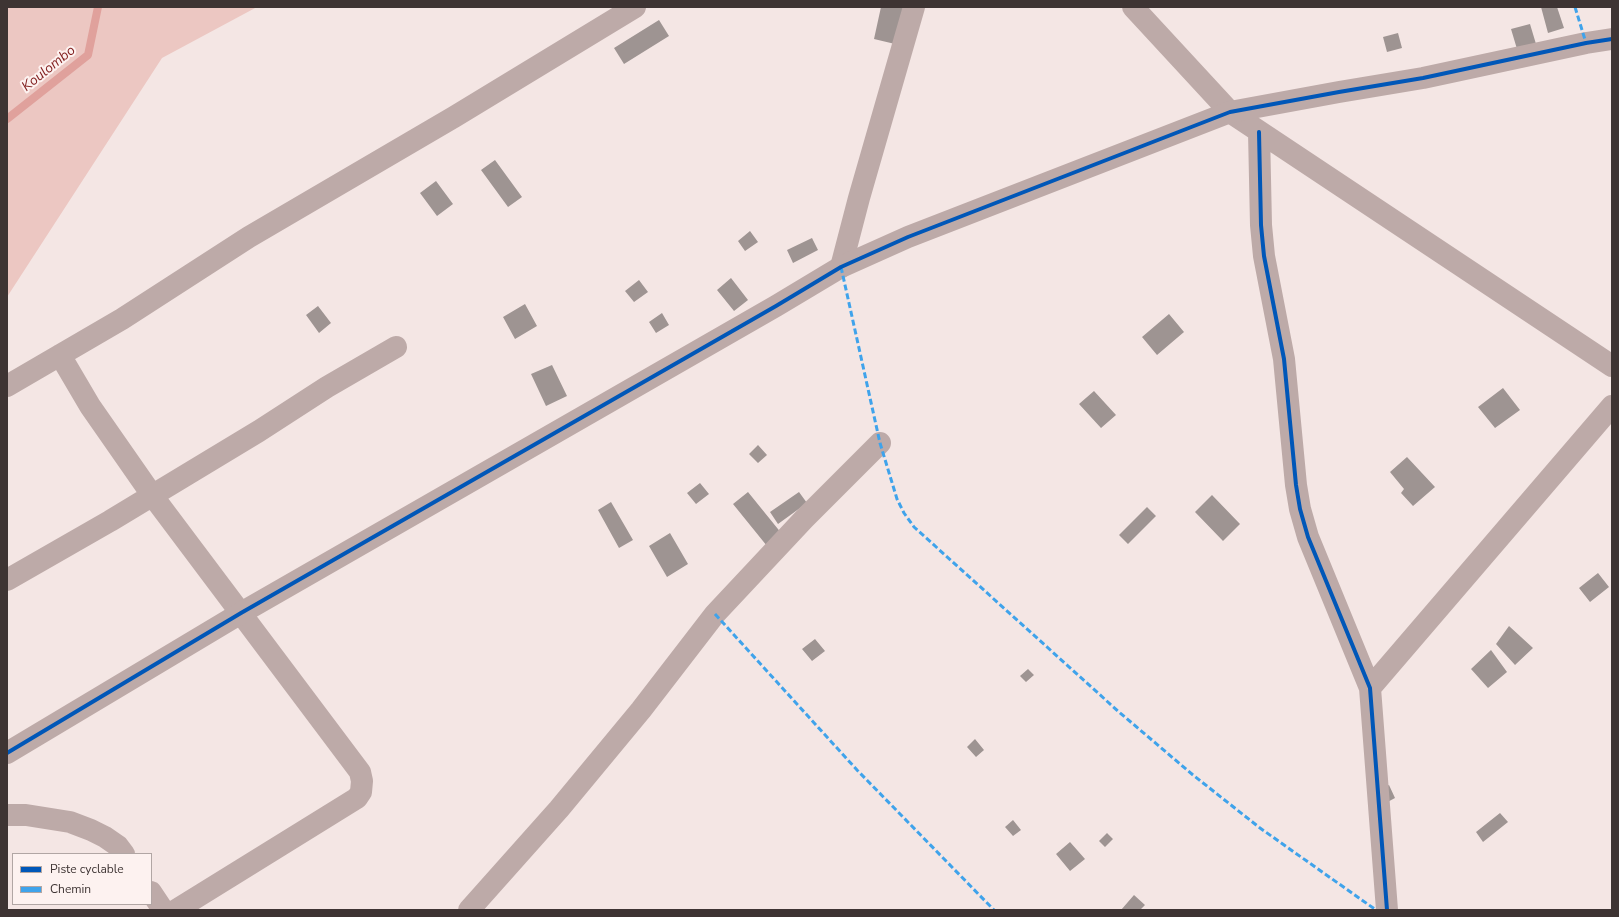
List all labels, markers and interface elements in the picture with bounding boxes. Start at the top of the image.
water label: Koulombo [19,42,79,96]
legend [12,853,152,905]
text: Piste cyclable [50,861,124,877]
text: Chemin [50,881,91,897]

